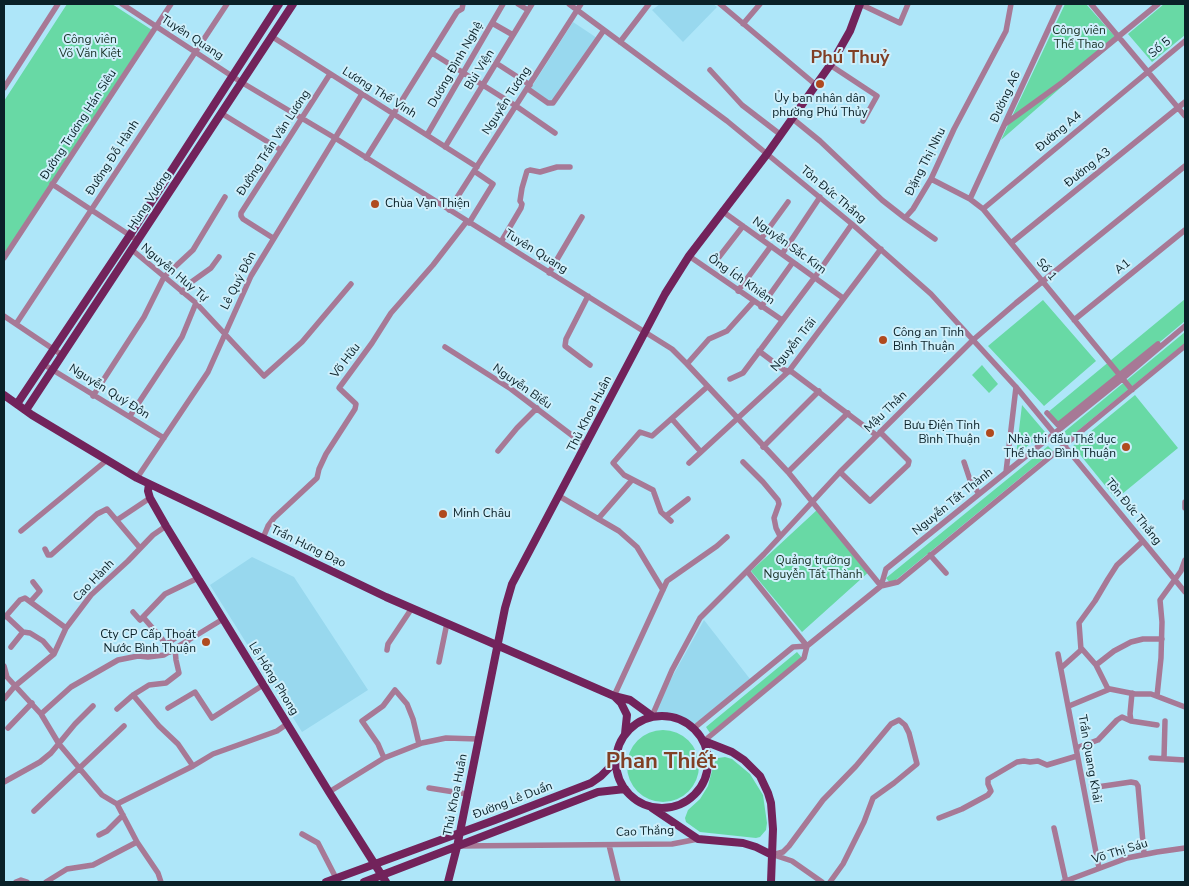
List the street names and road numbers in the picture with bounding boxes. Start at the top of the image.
street label: Tuyên Quang [158,12,226,64]
street label: Dương Đình Nghệ [426,20,486,110]
street label: Số 5 [1146,35,1174,61]
street label: Bùi Viện [462,47,498,93]
street label: Lương Thế Vinh [339,64,419,122]
street label: Nguyễn Tương [480,64,534,138]
street label: Đường Trương Hán Siêu [38,67,120,183]
street label: Đường A6 [988,69,1024,125]
street label: Đường Trần Văn Lương [234,87,314,199]
street label: Đường A4 [1033,109,1085,155]
street label: Đường Đỗ Hành [83,118,143,198]
street label: Đặng Thị Nhu [903,126,949,198]
street label: Đường A3 [1062,145,1114,191]
street label: Tôn Đức Thắng [797,163,869,227]
street label: Hùng Vương [126,169,174,233]
street label: Nguyễn Sắc Kim [749,214,829,278]
street label: Tuyên Quang [502,227,570,277]
street label: Nguyễn Huy Tự [138,241,210,305]
street label: Lê Quý Đôn [218,249,260,313]
street label: Ông Ích Khiêm [705,252,777,308]
street label: Số 1 [1033,256,1059,284]
street label: A1 [1112,256,1134,278]
street label: Nguyễn Trãi [768,315,820,375]
street label: Võ Hữu [328,341,364,381]
street label: Nguyễn Quý Đôn [66,361,152,423]
street label: Nguyễn Biểu [490,361,554,413]
street label: Thủ Khoa Huân [565,374,615,454]
street label: Mậu Thân [862,388,910,436]
street label: Nguyễn Tất Thành [910,465,996,539]
street label: Tôn Đức Thắng [1102,476,1164,548]
street label: Trần Hưng Đạo [268,523,348,571]
street label: Cao Hành [70,557,118,605]
street label: Lê Hồng Phong [245,640,301,718]
street label: Trần Quang Khải [1074,714,1104,804]
street label: Thủ Khoa Huân [441,753,471,837]
street label: Đường Lê Duẩn [471,779,555,823]
street label: Cao Thắng [616,824,674,840]
street label: Võ Thị Sáu [1090,837,1150,867]

